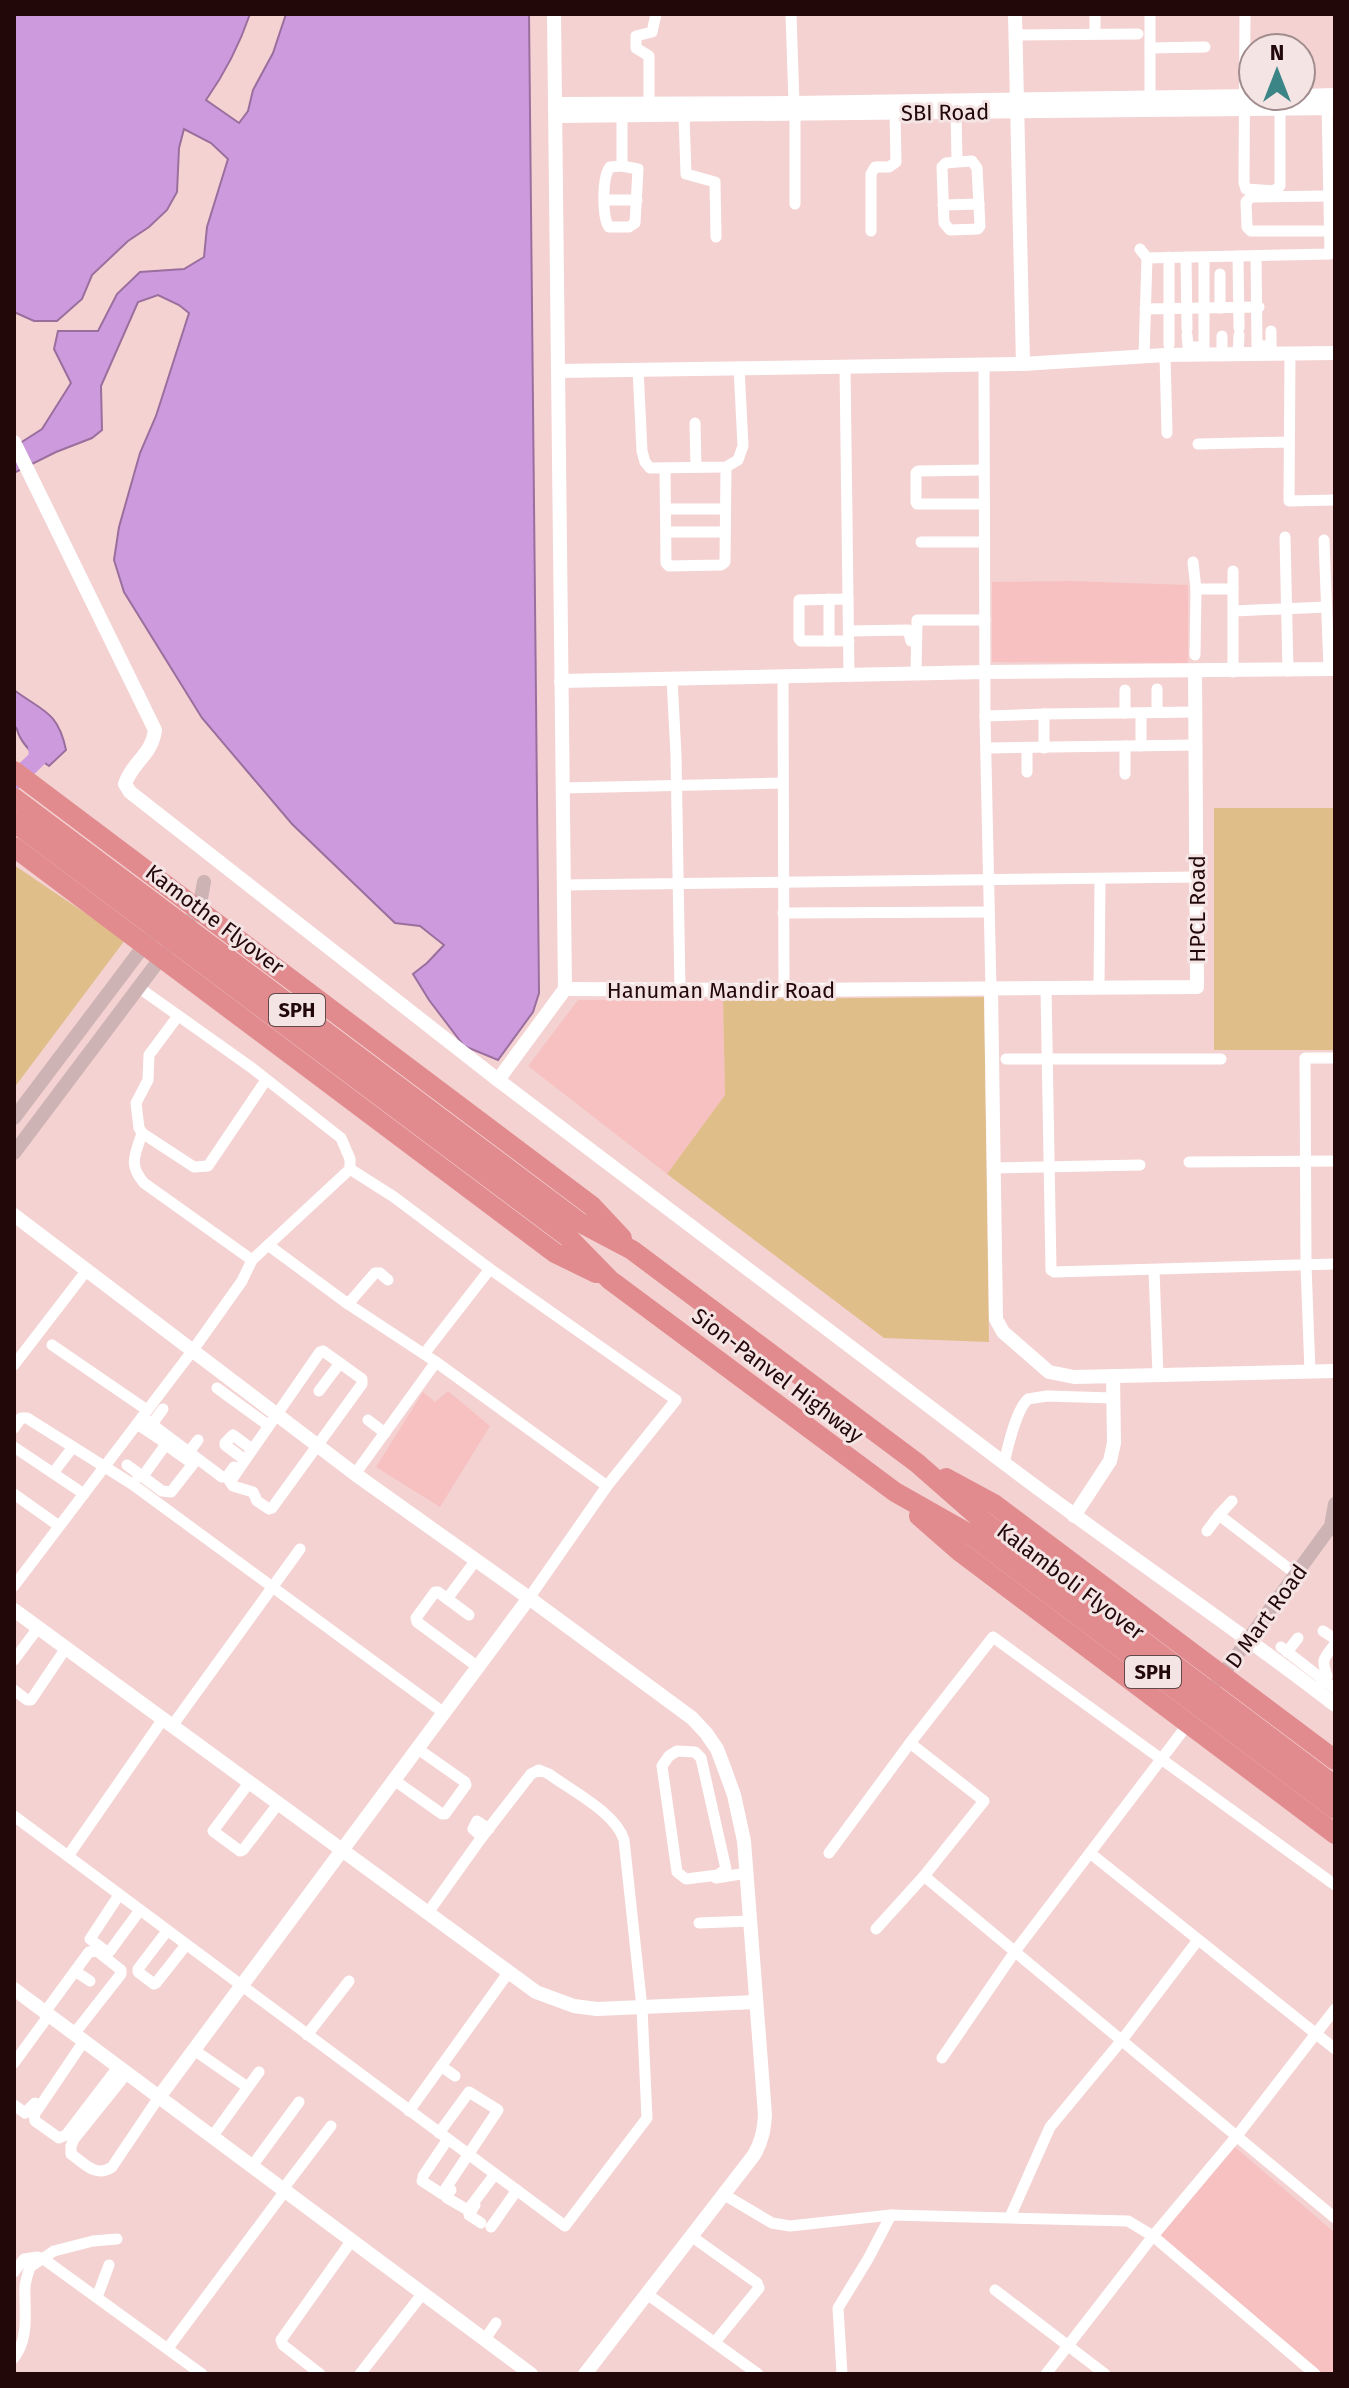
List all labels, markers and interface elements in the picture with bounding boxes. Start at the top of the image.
north arrow [1237,32,1317,112]
text: N [1270,39,1284,66]
street label: SBI Road [901,98,989,127]
street label: HPCL Road [1184,855,1211,963]
street label: Kamothe Flyover [140,858,290,981]
street label: Hanuman Mandir Road [607,977,835,1004]
road number: SPH [269,994,325,1026]
street label: Sion-Panvel Highway [687,1302,869,1449]
street label: Kalamboli Flyover [992,1517,1150,1646]
street label: D Mart Road [1220,1559,1313,1674]
road number: SPH [1125,1656,1181,1688]

